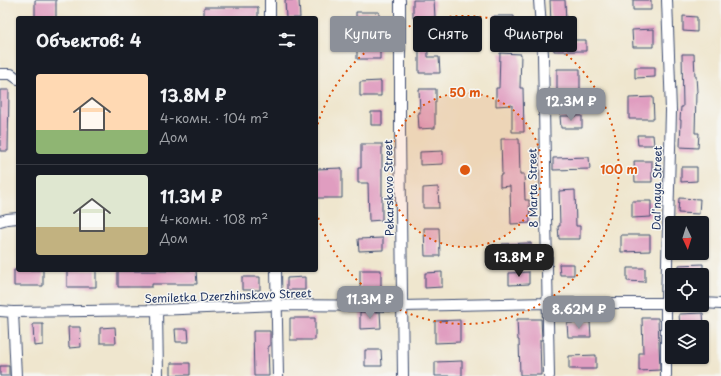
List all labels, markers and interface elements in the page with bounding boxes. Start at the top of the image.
chip: Купить [330,16,405,52]
chip: Снять [413,16,482,52]
chip: Фильтры [490,16,577,52]
text: Объектов: 4 [36,27,141,53]
icon: filters [276,29,298,51]
text: 13.8M ₽ [160,82,226,108]
text: 50 m [449,83,481,101]
pin: 12.3M ₽ [534,88,608,122]
icon: home [68,90,116,138]
text: 12.3M ₽ [545,91,597,110]
text: 4-комн. · 104 m² [160,108,269,127]
text: Дом [160,127,188,146]
street label: Pekarskovo Street [379,139,398,236]
street label: Dal'naya Street [647,145,666,230]
street label: 8 Marta Street [523,148,542,228]
text: 100 m [600,160,638,178]
centre of rings [458,163,472,177]
text: 11.3M ₽ [160,183,222,209]
icon: home [68,191,116,239]
text: 4-комн. · 108 m² [160,209,268,228]
north arrow [665,216,709,260]
map controls [665,216,709,364]
text: Дом [160,228,188,247]
pin: 13.8M ₽ [482,244,556,278]
text: 13.8M ₽ [494,247,544,266]
button: locate [665,268,709,312]
street label: Semiletka Dzerzhinskovo Street [144,284,312,307]
pin: 11.3M ₽ [333,286,407,320]
text: 11.3M ₽ [346,289,394,308]
pin: 8.62M ₽ [542,296,616,330]
text: 8.62M ₽ [552,299,606,318]
button: layers [665,320,709,364]

